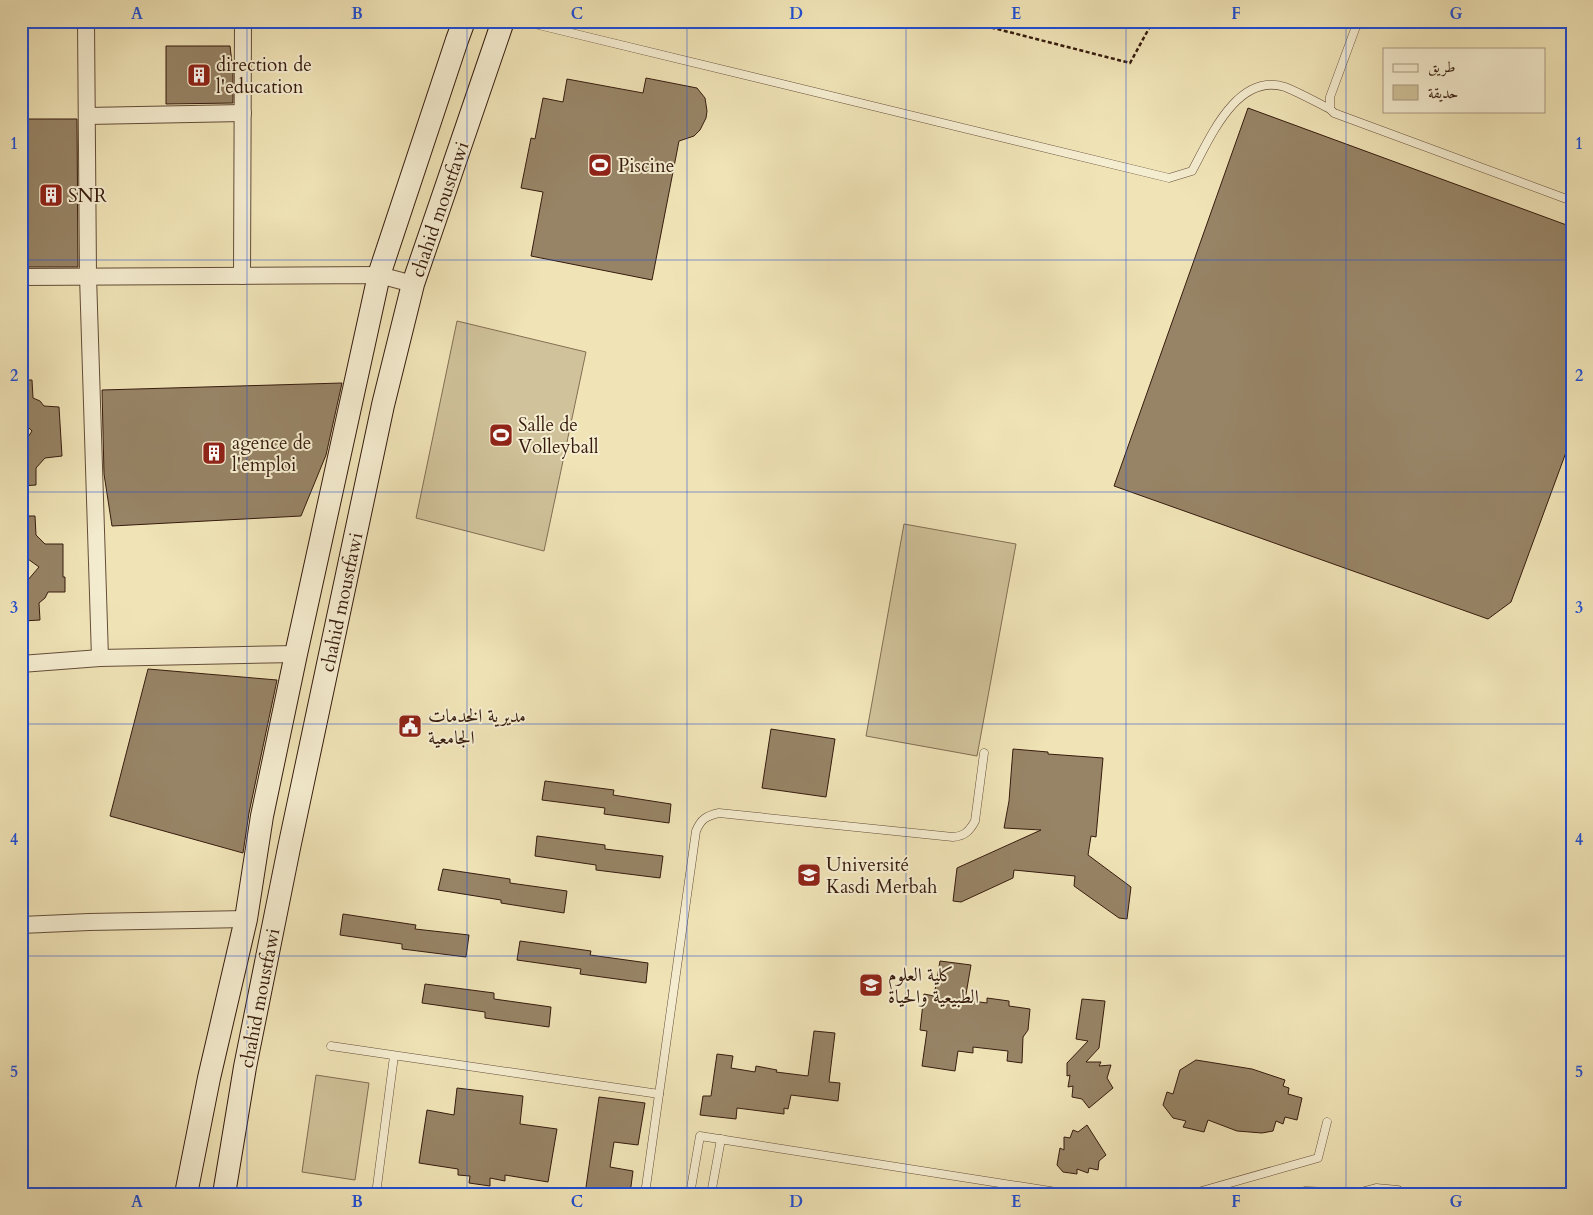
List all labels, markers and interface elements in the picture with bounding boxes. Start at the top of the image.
text: A [131,3,143,25]
text: B [351,3,363,25]
text: C [571,3,583,25]
text: D [789,3,803,25]
text: E [1011,3,1021,25]
text: F [1231,3,1241,25]
text: G [1449,3,1463,25]
legend [1383,48,1546,112]
place label: direction de l'education [216,52,312,100]
text: طريق [1428,57,1455,77]
building icon: direction de l'education [186,62,212,88]
text: حديقة [1428,83,1458,103]
text: 1 [10,133,18,155]
text: 1 [1575,133,1583,155]
street label: chahid moustfawi [405,138,475,281]
sports icon: Piscine [587,152,613,178]
place label: Piscine [618,153,674,179]
building icon: SNR [38,182,64,208]
place label: SNR [68,183,108,209]
text: 2 [10,365,18,387]
text: 2 [1575,365,1583,387]
place label: Salle de Volleyball [518,412,599,460]
sports icon: Salle de Volleyball [488,422,514,448]
place label: agence de l'emploi [232,430,311,478]
building icon: agence de l'emploi [201,440,227,466]
street label: chahid moustfawi [315,530,369,674]
text: 3 [10,597,18,619]
text: 3 [1575,597,1583,619]
place label: مديرية الخدمات الجامعية [428,703,526,751]
public building icon: مديرية الخدمات الجامعية [397,713,423,739]
text: 4 [10,829,18,851]
text: 4 [1575,829,1583,851]
place label: Université Kasdi Merbah [826,852,938,900]
school or university icon: Université Kasdi Merbah [796,862,822,888]
street label: chahid moustfawi [234,926,286,1070]
place label: كلية العلوم الطبيعية والحياة [888,962,979,1010]
school or university icon: كلية العلوم الطبيعية والحياة [858,972,884,998]
text: 5 [10,1061,18,1083]
text: 5 [1575,1061,1583,1083]
text: A [131,1191,143,1213]
text: B [351,1191,363,1213]
text: C [571,1191,583,1213]
text: D [789,1191,803,1213]
text: E [1011,1191,1021,1213]
text: F [1231,1191,1241,1213]
text: G [1449,1191,1463,1213]

